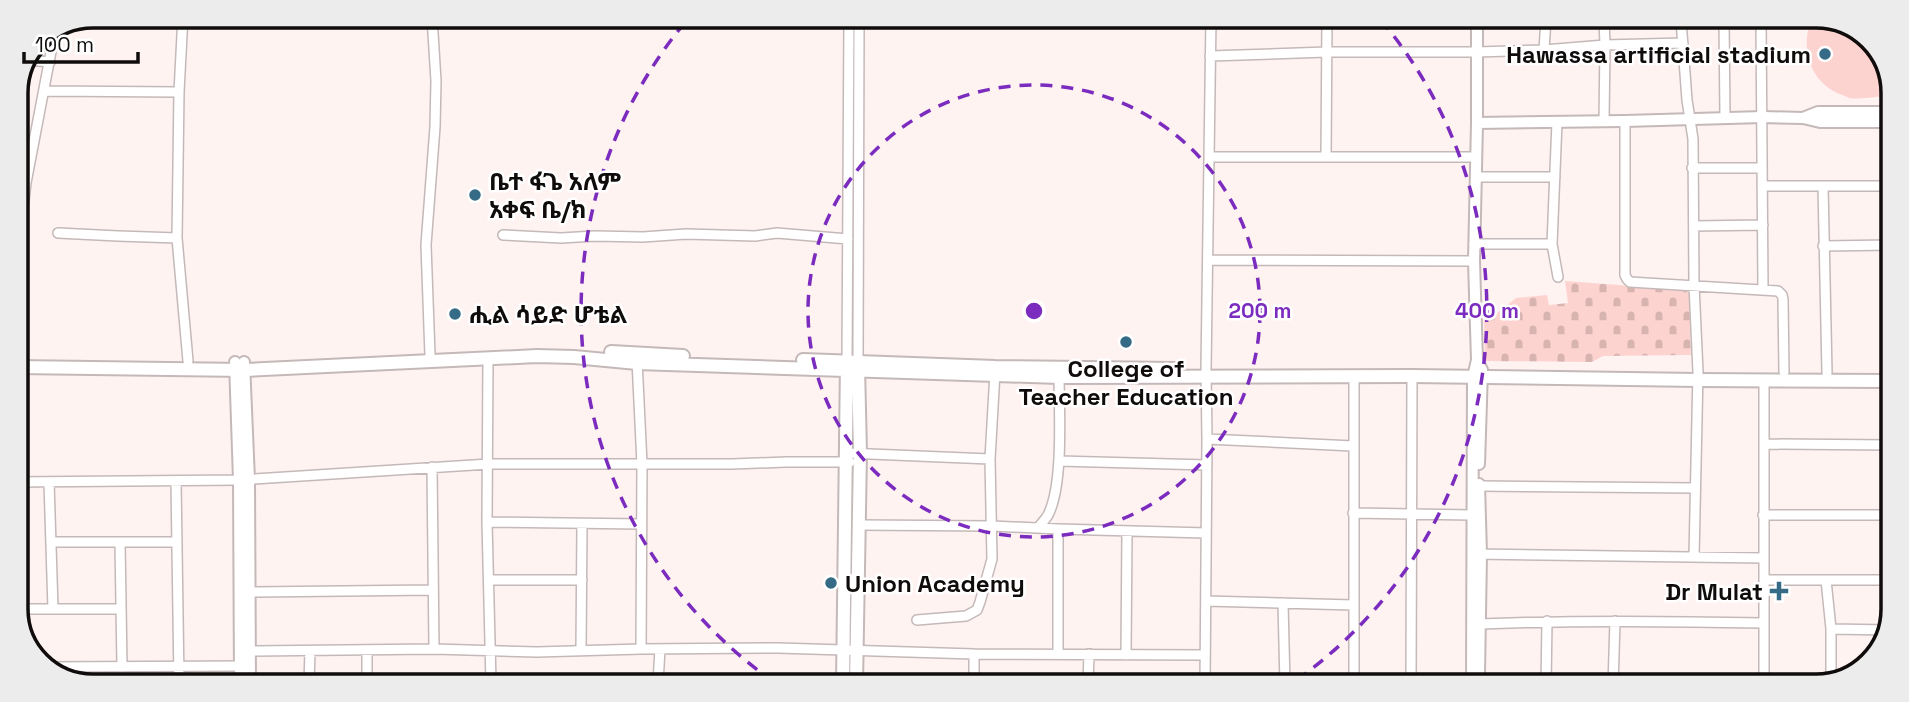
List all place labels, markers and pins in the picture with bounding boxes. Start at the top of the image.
place label: Hawassa artificial stadium [1506,39,1811,70]
marker: Hawassa artificial stadium [1817,46,1833,62]
place label: ቤተ ፋጌ አለም አቀፍ ቤ/ክ [489,166,622,225]
marker: ቤተ ፋጌ አለም አቀፍ ቤ/ክ [467,187,483,203]
place label: ሒል ሳይድ ሆቴል [469,299,628,330]
centre of rings [1022,299,1046,323]
marker: ሒል ሳይድ ሆቴል [447,306,463,322]
marker: College of Teacher Education [1118,334,1134,350]
place label: College of Teacher Education [1019,353,1233,412]
place label: Union Academy [845,568,1025,599]
marker: Union Academy [823,575,839,591]
place label: Dr Mulat [1665,576,1763,607]
marker: Dr Mulat [1769,581,1789,601]

